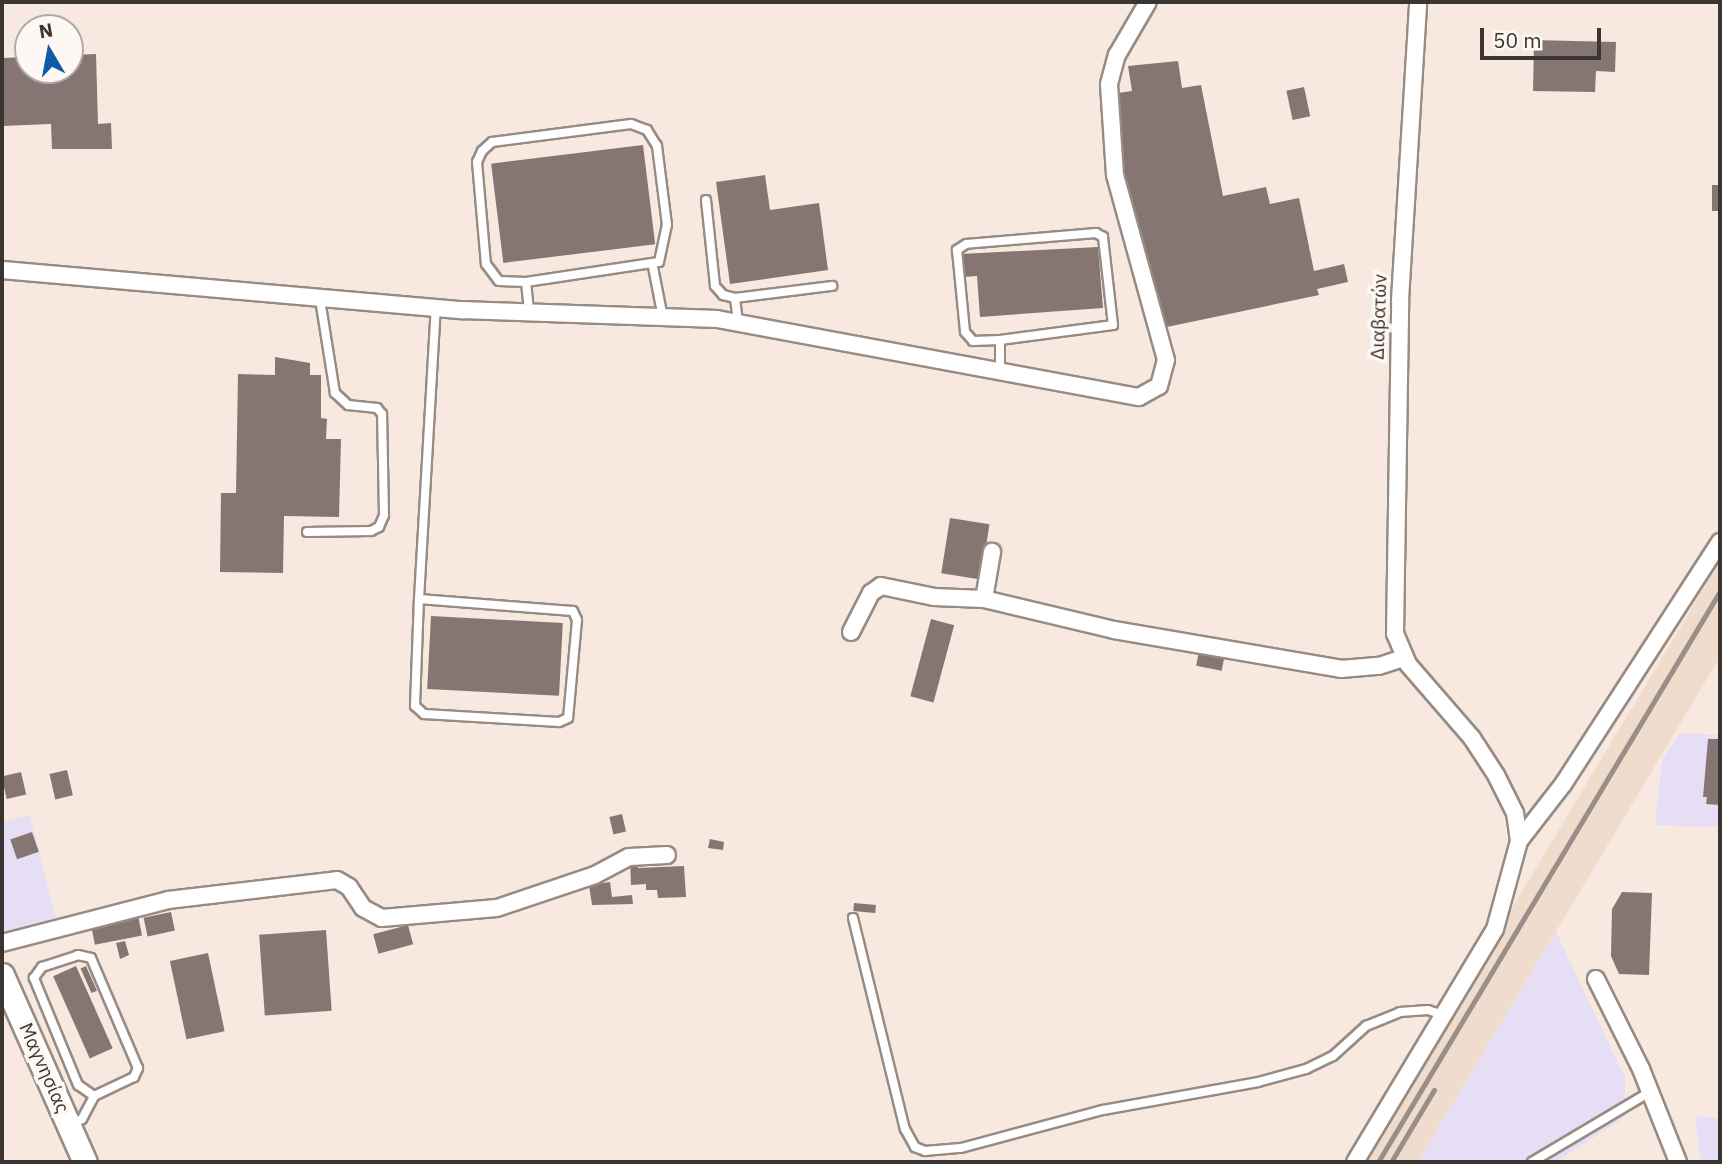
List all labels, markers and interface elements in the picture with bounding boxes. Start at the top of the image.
north arrow [14,14,84,84]
scale bar [1484,14,1605,58]
text: N [37,17,55,43]
text: 50 m [1493,26,1542,54]
street label: Διαβατών [1366,274,1392,360]
street label: Μαγνησίας [14,1020,74,1116]

